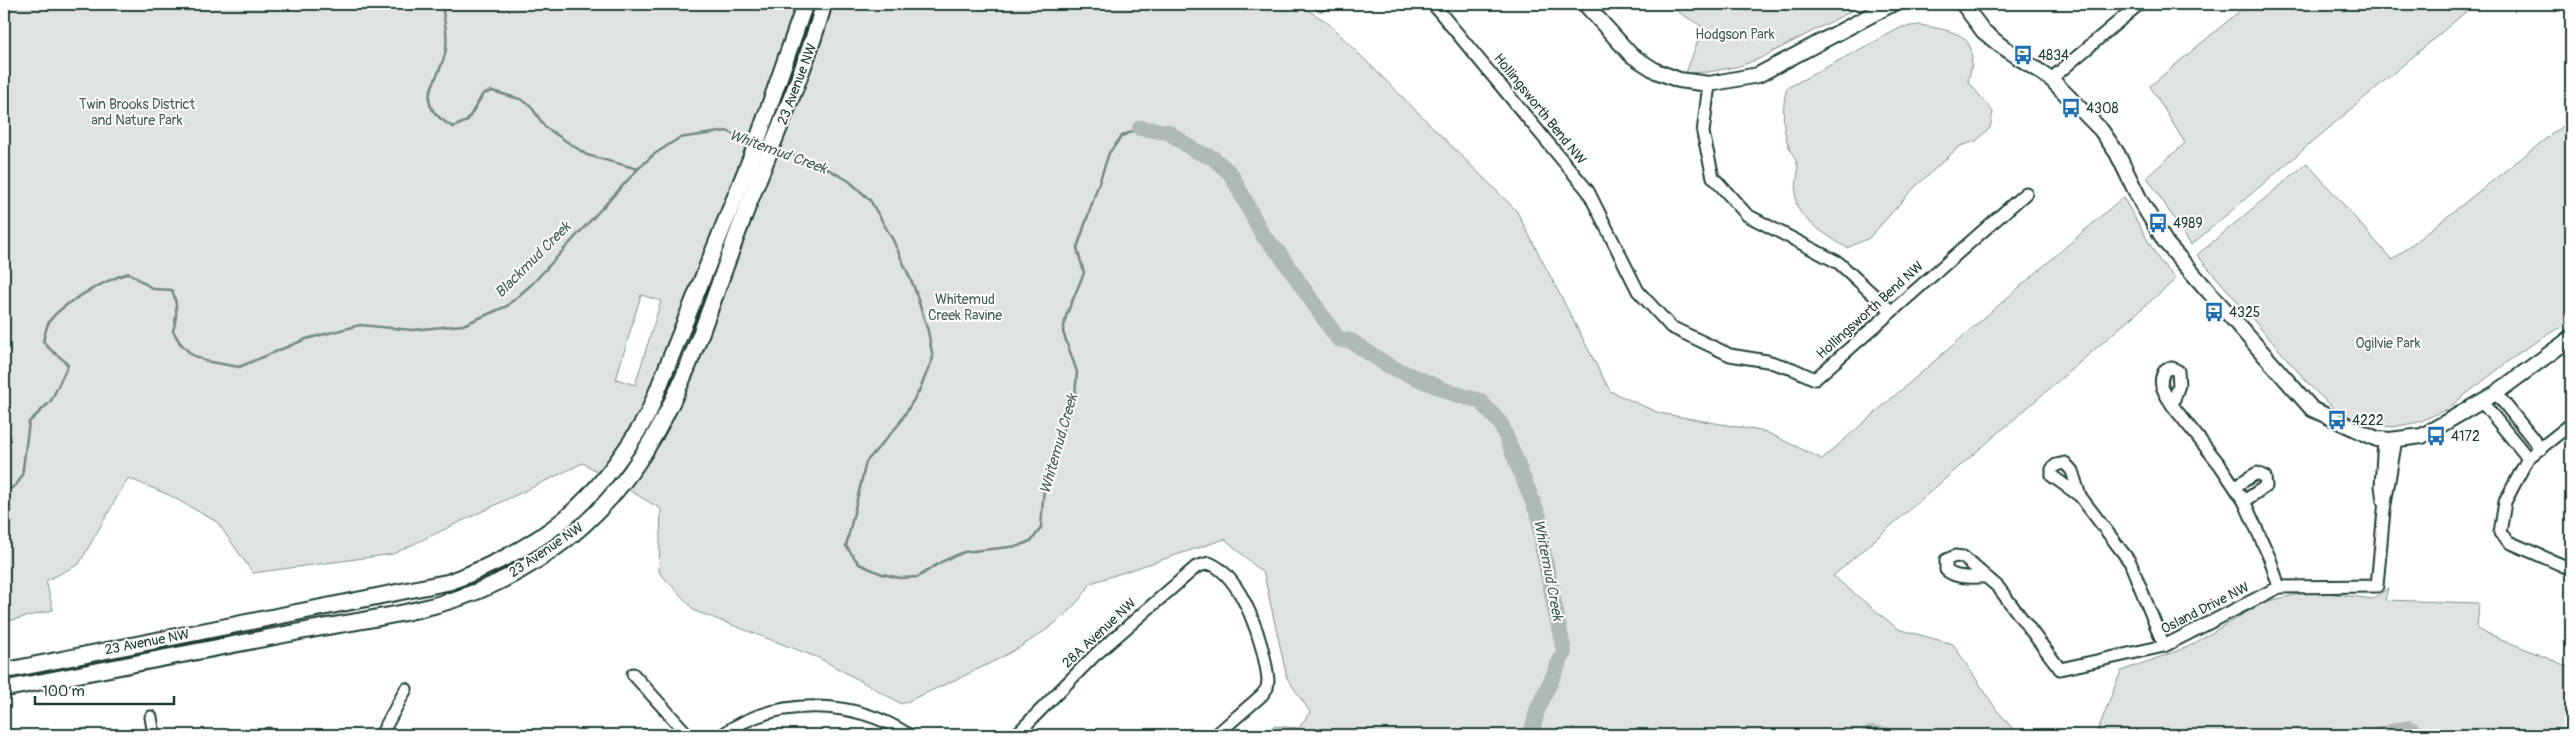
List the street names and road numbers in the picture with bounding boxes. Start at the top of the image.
street label: 23 Avenue NW [774,41,820,127]
street label: Hollingsworth Bend NW [1490,50,1590,168]
street label: Hollingsworth Bend NW [1813,258,1927,362]
street label: 23 Avenue NW [506,519,586,581]
street label: Osland Drive NW [2158,578,2252,638]
street label: 28A Avenue NW [1059,595,1139,671]
street label: 23 Avenue NW [103,625,191,659]

